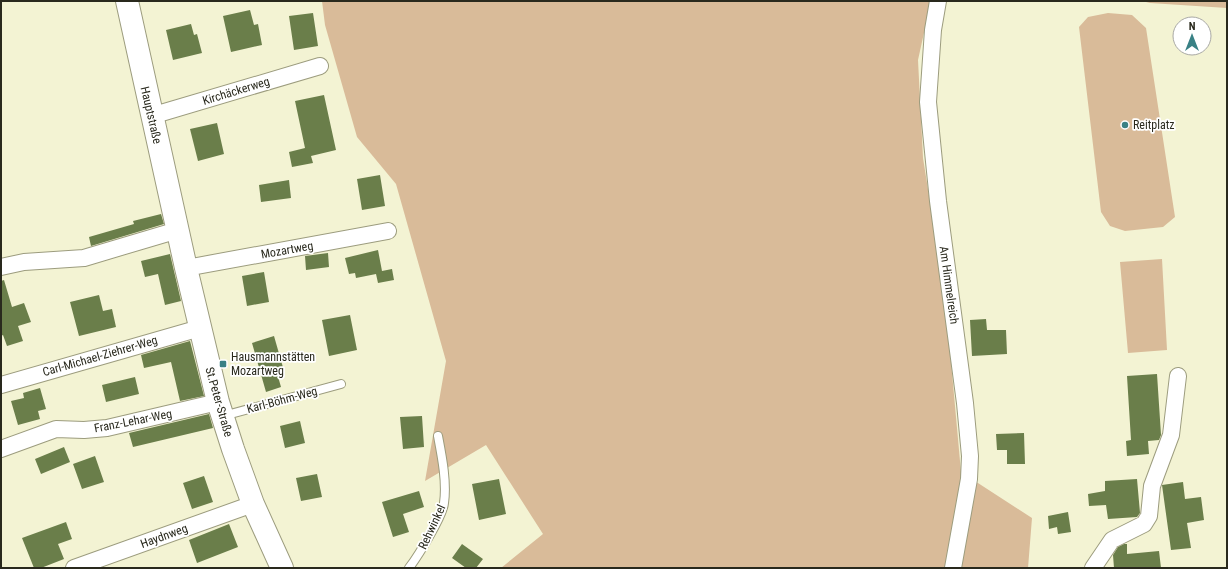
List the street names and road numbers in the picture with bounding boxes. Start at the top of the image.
street label: Kirchäckerweg [201,74,271,108]
street label: Hauptstraße [138,85,164,145]
street label: Mozartweg [260,239,314,261]
street label: Am Himmelreich [937,245,961,325]
street label: Carl-Michael-Ziehrer-Weg [41,333,159,379]
street label: St.Peter-Straße [202,366,236,439]
street label: Karl-Böhm-Weg [245,384,319,416]
street label: Franz-Lehar-Weg [93,407,173,435]
street label: Rehwinkel [416,502,448,552]
street label: Haydnweg [139,521,190,551]

